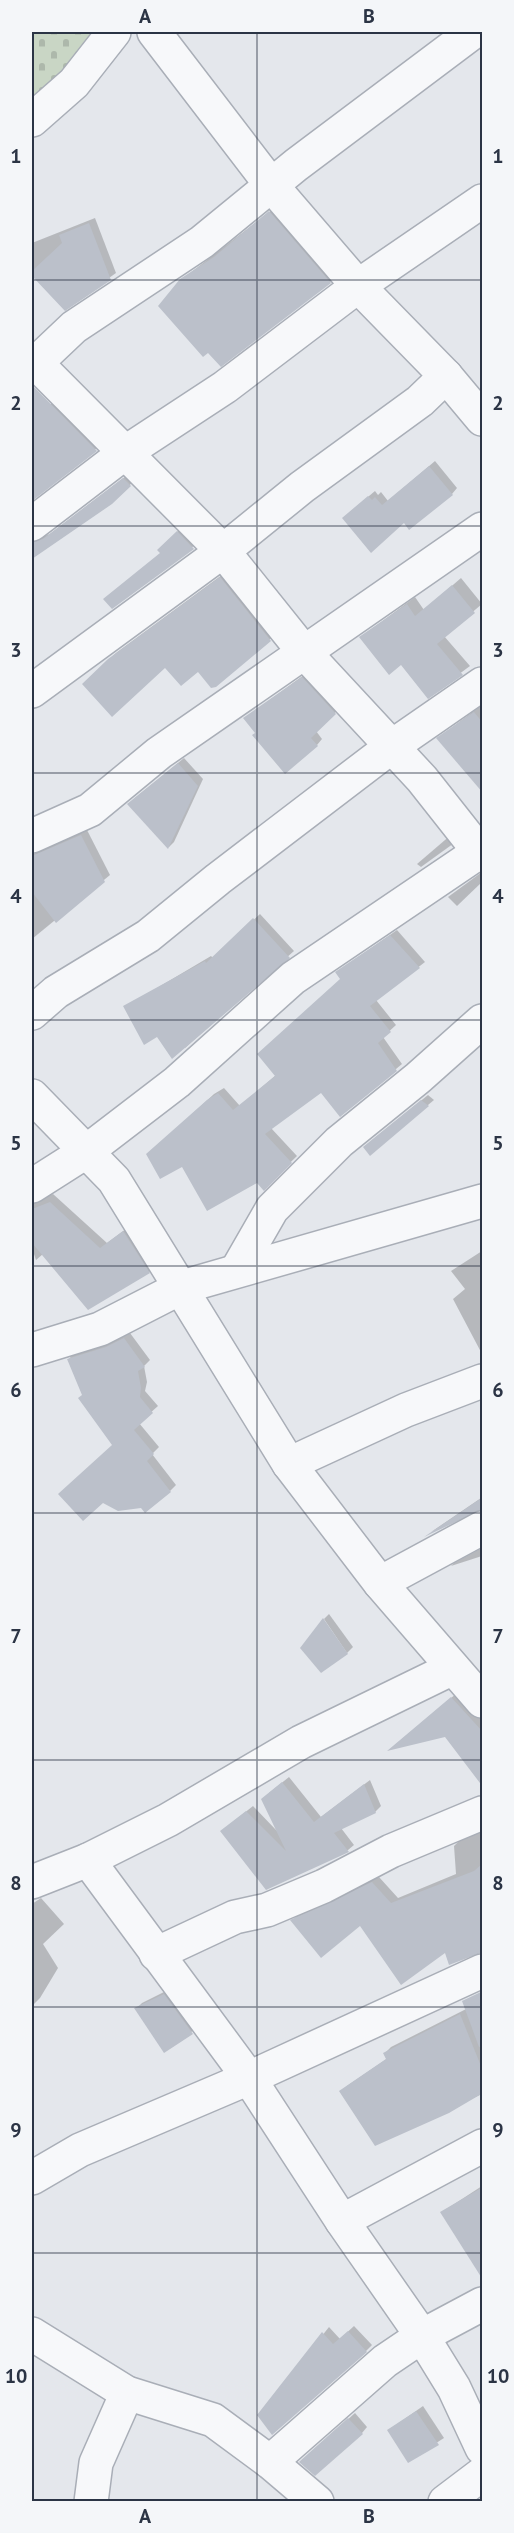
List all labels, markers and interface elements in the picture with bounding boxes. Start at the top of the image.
text: A [139,3,152,29]
text: B [363,3,375,29]
text: 1 [10,143,22,169]
text: 1 [492,143,504,169]
text: 2 [10,390,22,416]
text: 2 [492,390,504,416]
text: 3 [10,637,22,663]
text: 3 [492,637,504,663]
text: 4 [10,883,22,909]
text: 4 [492,883,504,909]
text: 5 [10,1130,22,1156]
text: 5 [492,1130,504,1156]
text: 6 [10,1377,22,1403]
text: 6 [492,1377,504,1403]
text: 7 [10,1623,22,1649]
text: 7 [492,1623,504,1649]
text: 8 [10,1870,22,1896]
text: 8 [492,1870,504,1896]
text: 9 [10,2117,22,2143]
text: 9 [492,2117,504,2143]
text: 10 [5,2363,27,2389]
text: 10 [487,2363,509,2389]
text: A [139,2503,152,2529]
text: B [363,2503,375,2529]

